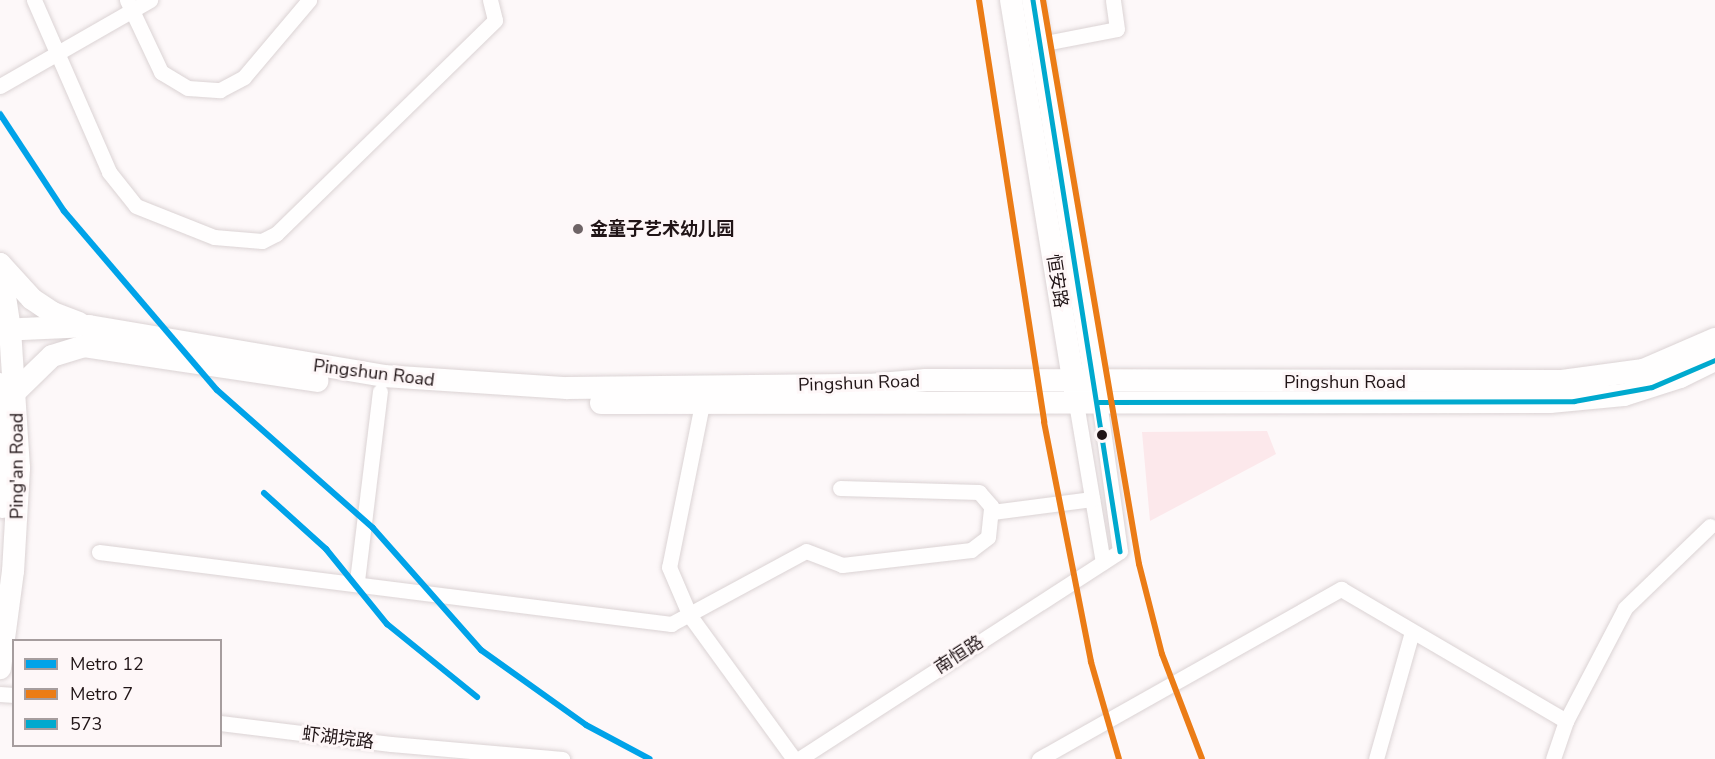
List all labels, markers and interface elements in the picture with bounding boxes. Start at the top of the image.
place label: 金童子艺术幼儿园 [590,218,734,240]
marker: 金童子艺术幼儿园 [571,222,585,236]
street label: 恒安路 [1042,253,1072,309]
street label: Pingshun Road [312,355,436,391]
street label: Pingshun Road [798,370,920,396]
street label: Pingshun Road [1284,371,1406,393]
street label: Ping'an Road [6,413,28,519]
unlabelled marker [1096,429,1108,441]
street label: 南恒路 [930,631,988,679]
legend [12,639,222,747]
text: Metro 12 [70,652,144,676]
text: Metro 7 [70,682,133,706]
text: 573 [70,712,102,736]
street label: 虾湖垸路 [301,723,375,753]

